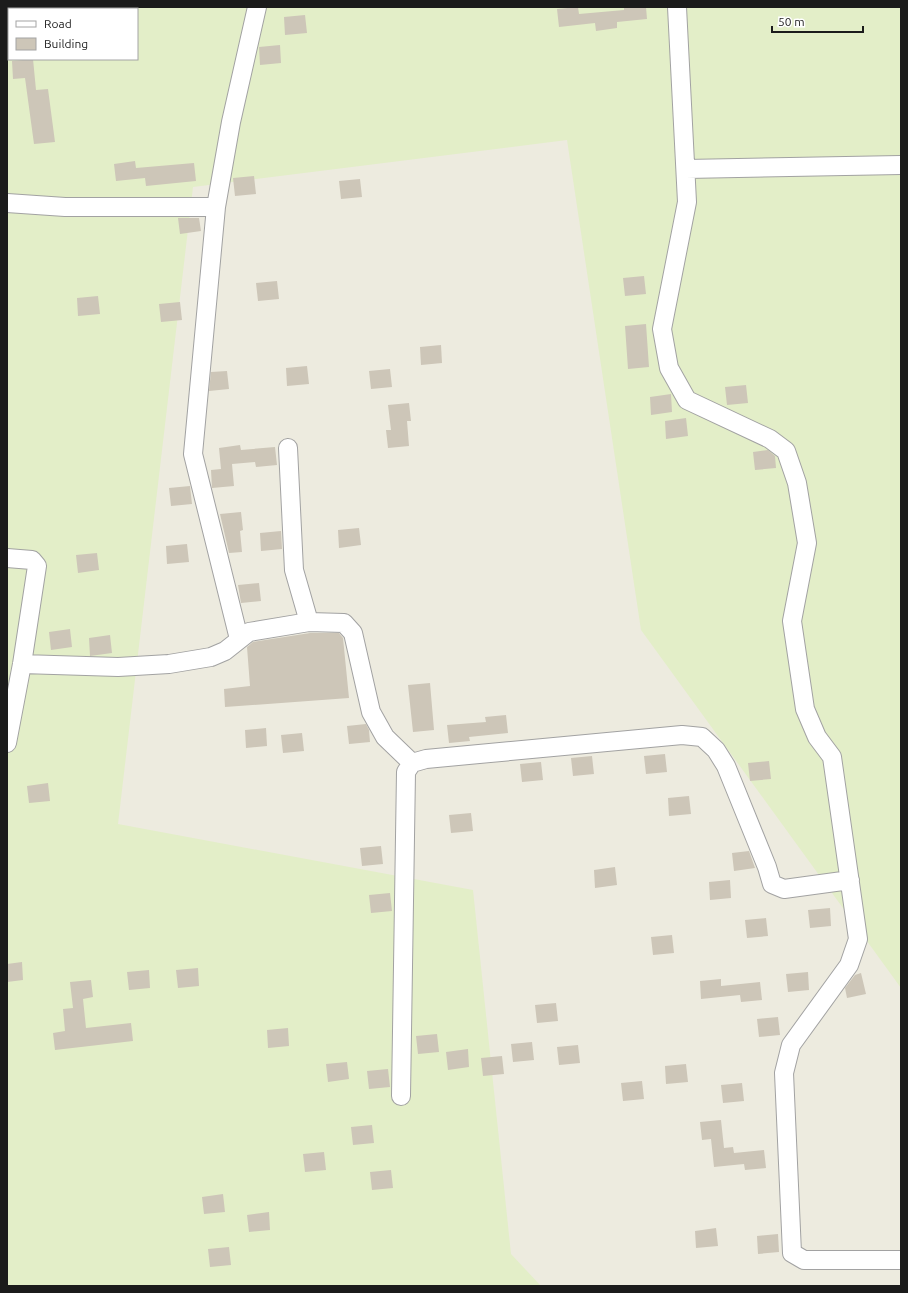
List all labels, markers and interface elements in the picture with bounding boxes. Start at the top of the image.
legend [8,8,138,60]
scale bar [772,8,863,34]
text: 50 m [778,15,805,28]
text: Road [44,17,72,30]
text: Building [44,37,88,50]

